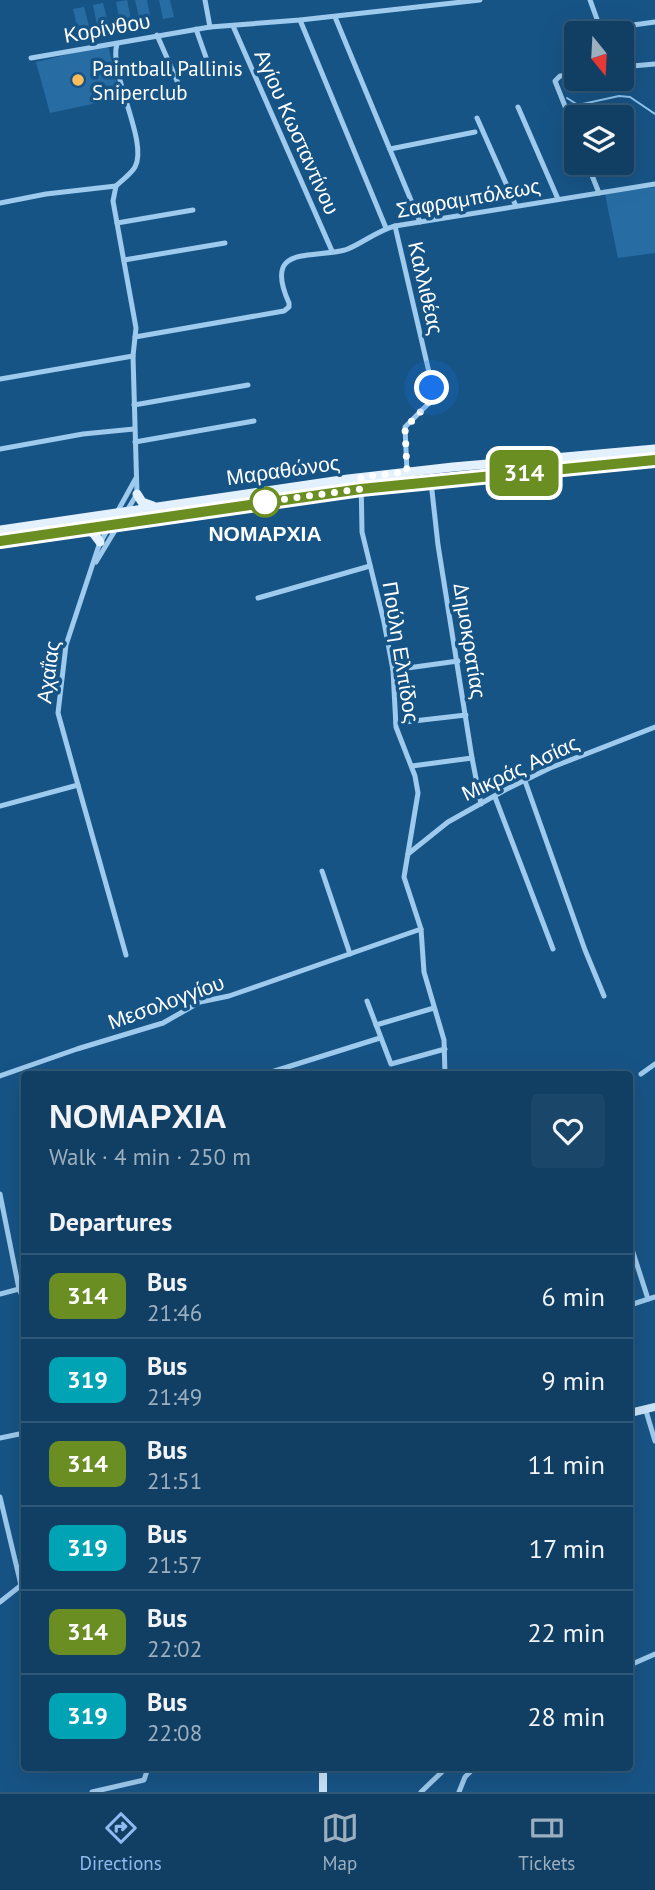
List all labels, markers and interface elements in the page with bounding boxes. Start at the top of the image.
street label: Κορίνθου [62,7,152,49]
north arrow [564,21,634,91]
map controls [564,21,634,175]
street label: Αγίου Κωσταντίνου [248,45,346,219]
place label: Paintball Pallinis Sniperclub [92,55,243,106]
marker: Paintball Pallinis Sniperclub [70,72,86,88]
button: layers [564,105,634,175]
street label: Σαφραμπόλεως [394,172,542,224]
street label: Καλλιθέας [402,239,450,337]
your location [414,370,449,405]
street label: Μαραθώνος [225,449,341,491]
line badge: 314 [484,450,564,496]
text: 314 [504,457,544,488]
marker: ΝΟΜΑΡΧΙΑ [250,487,280,517]
place label: ΝΟΜΑΡΧΙΑ [208,520,322,547]
street label: Πούλη Ελπίδος [377,579,425,725]
street label: Δημοκρατίας [448,581,492,701]
street label: Αχαΐας [30,639,66,705]
street label: Μικράς Ασίας [457,729,583,807]
street label: Μεσολογγίου [104,968,228,1036]
text: ΝΟΜΑΡΧΙΑ [49,1094,227,1137]
button: heart [531,1094,605,1168]
text: Walk · 4 min · 250 m [49,1142,251,1171]
text: Departures [49,1205,172,1238]
text: Bus [147,1265,187,1298]
text: 314 [67,1280,108,1311]
text: 6 min [542,1280,605,1313]
text: 21:46 [147,1298,202,1327]
text: Bus [147,1349,187,1382]
text: 319 [67,1364,108,1395]
text: 9 min [542,1364,605,1397]
text: 21:49 [147,1382,202,1411]
text: Bus [147,1433,187,1466]
text: 314 [67,1448,108,1479]
text: 11 min [527,1448,605,1481]
text: 21:51 [147,1466,202,1495]
text: Bus [147,1517,187,1550]
text: 319 [67,1532,108,1563]
text: 17 min [529,1532,605,1565]
text: 21:57 [147,1550,202,1579]
text: Bus [147,1601,187,1634]
text: 314 [67,1616,108,1647]
text: 22 min [527,1616,605,1649]
text: 22:02 [147,1634,202,1663]
text: Bus [147,1685,187,1718]
text: 319 [67,1700,108,1731]
text: 28 min [527,1700,605,1733]
text: 22:08 [147,1718,202,1747]
tab: Directions [80,1809,162,1875]
tab: Map [321,1809,359,1875]
tab: Tickets [518,1809,575,1875]

